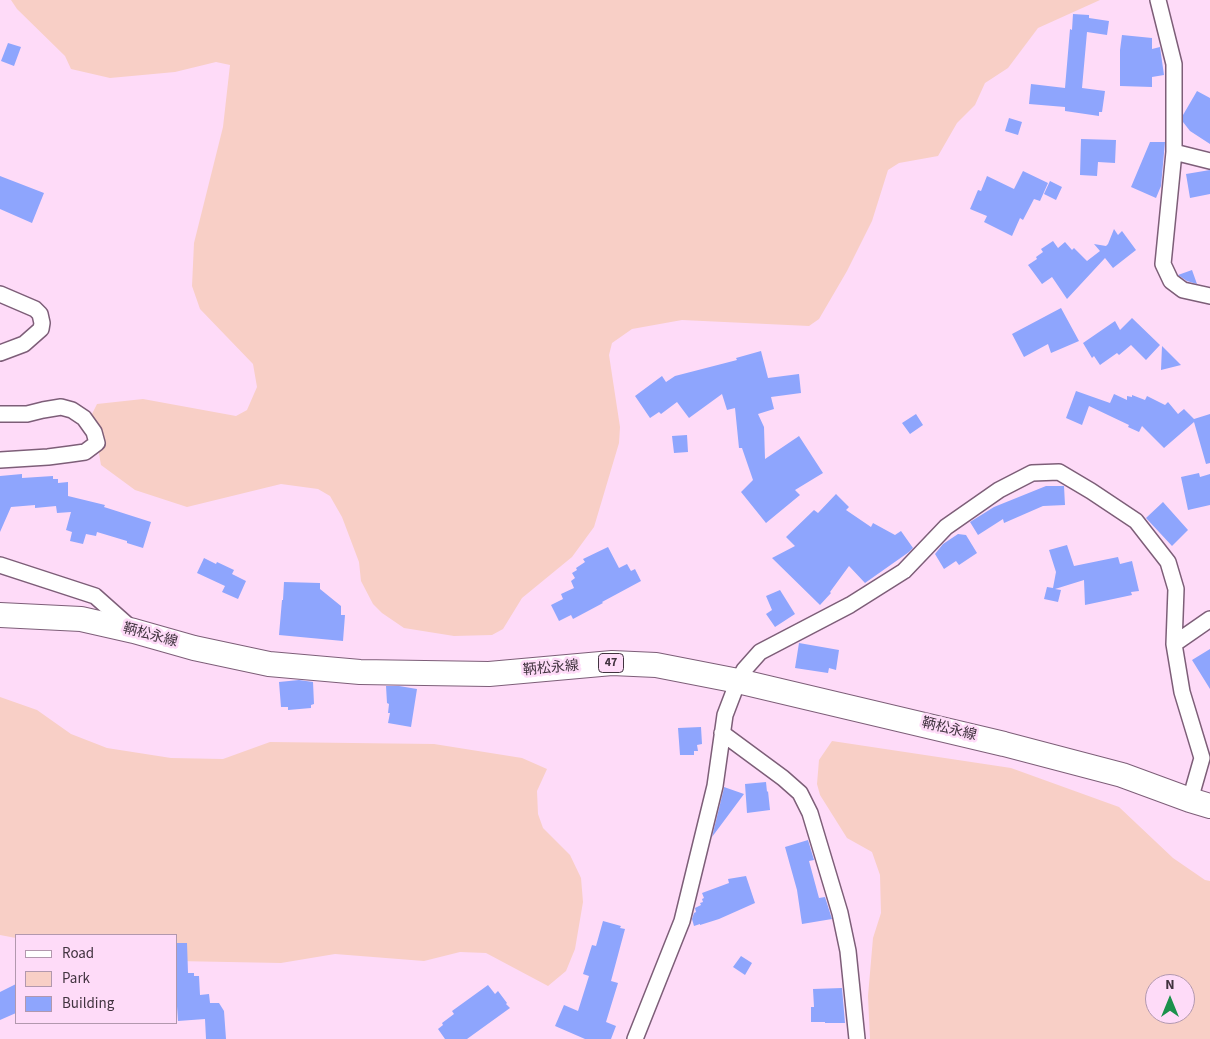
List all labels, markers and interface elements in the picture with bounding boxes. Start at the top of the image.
street label: 鞆松永線 [121,621,179,651]
road number: 47 [598,654,624,672]
street label: 鞆松永線 [522,658,580,680]
street label: 鞆松永線 [920,715,978,745]
legend [15,934,178,1024]
text: Road [62,943,94,964]
text: Park [62,968,90,989]
north arrow [1145,974,1195,1024]
text: N [1165,975,1175,995]
text: Building [62,993,114,1014]

